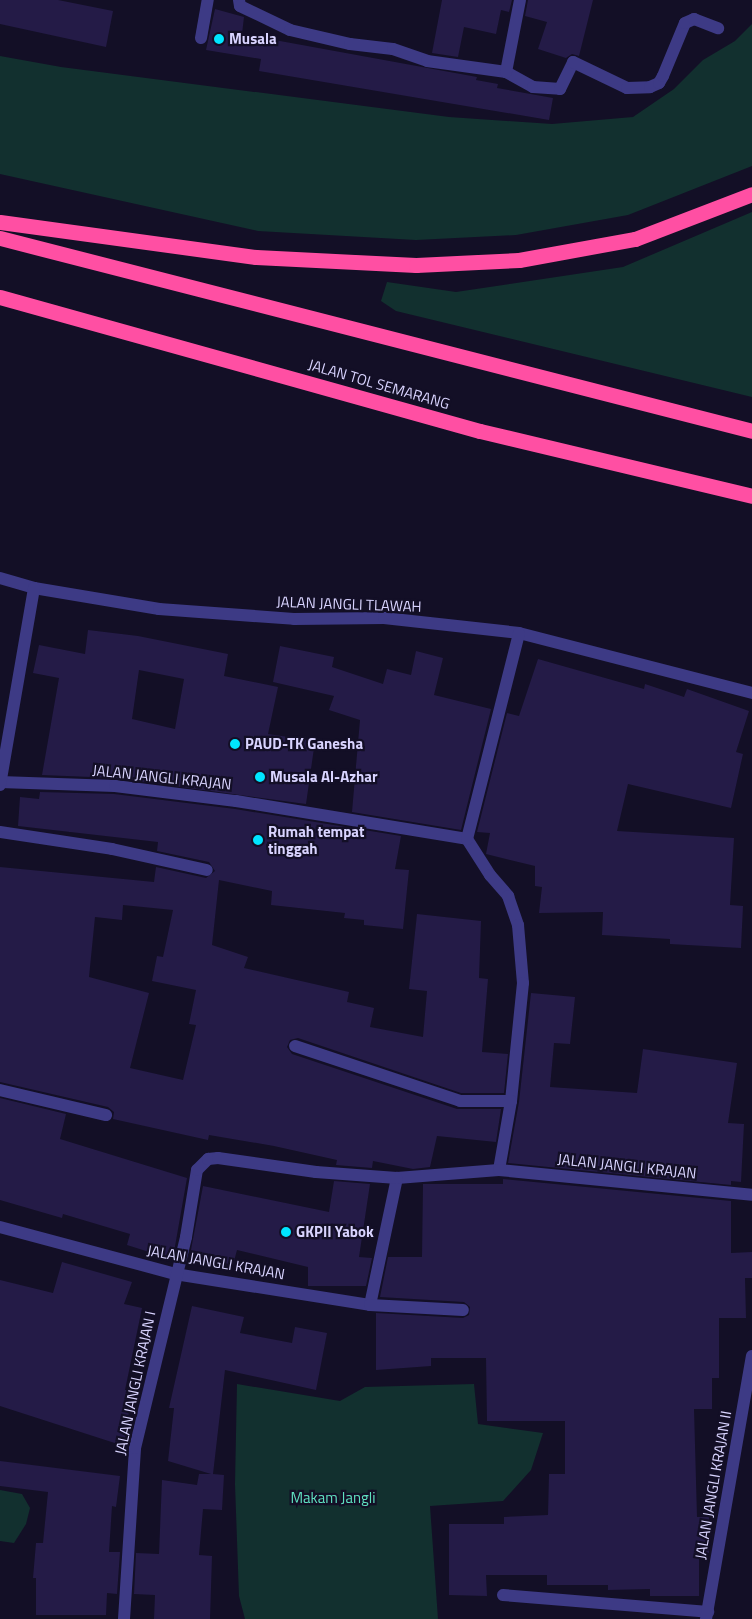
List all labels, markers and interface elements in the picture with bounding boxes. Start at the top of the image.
place label: Musala [229,30,277,48]
marker: Musala [213,33,225,45]
street label: JALAN TOL SEMARANG [306,355,452,413]
street label: JALAN JANGLI TLAWAH [276,592,422,616]
place label: PAUD-TK Ganesha [245,735,363,753]
marker: PAUD-TK Ganesha [229,738,241,750]
street label: JALAN JANGLI KRAJAN [92,761,232,793]
place label: Musala Al-Azhar [270,768,378,786]
marker: Musala Al-Azhar [254,771,266,783]
place label: Rumah tempat tinggah [268,822,364,857]
marker: Rumah tempat tinggah [252,834,264,846]
street label: JALAN JANGLI KRAJAN [557,1150,697,1182]
place label: GKPII Yabok [296,1223,374,1241]
marker: GKPII Yabok [280,1226,292,1238]
street label: JALAN JANGLI KRAJAN [146,1241,286,1283]
street label: JALAN JANGLI KRAJAN I [111,1309,159,1457]
street label: JALAN JANGLI KRAJAN II [691,1409,735,1561]
park label: Makam Jangli [291,1489,375,1507]

